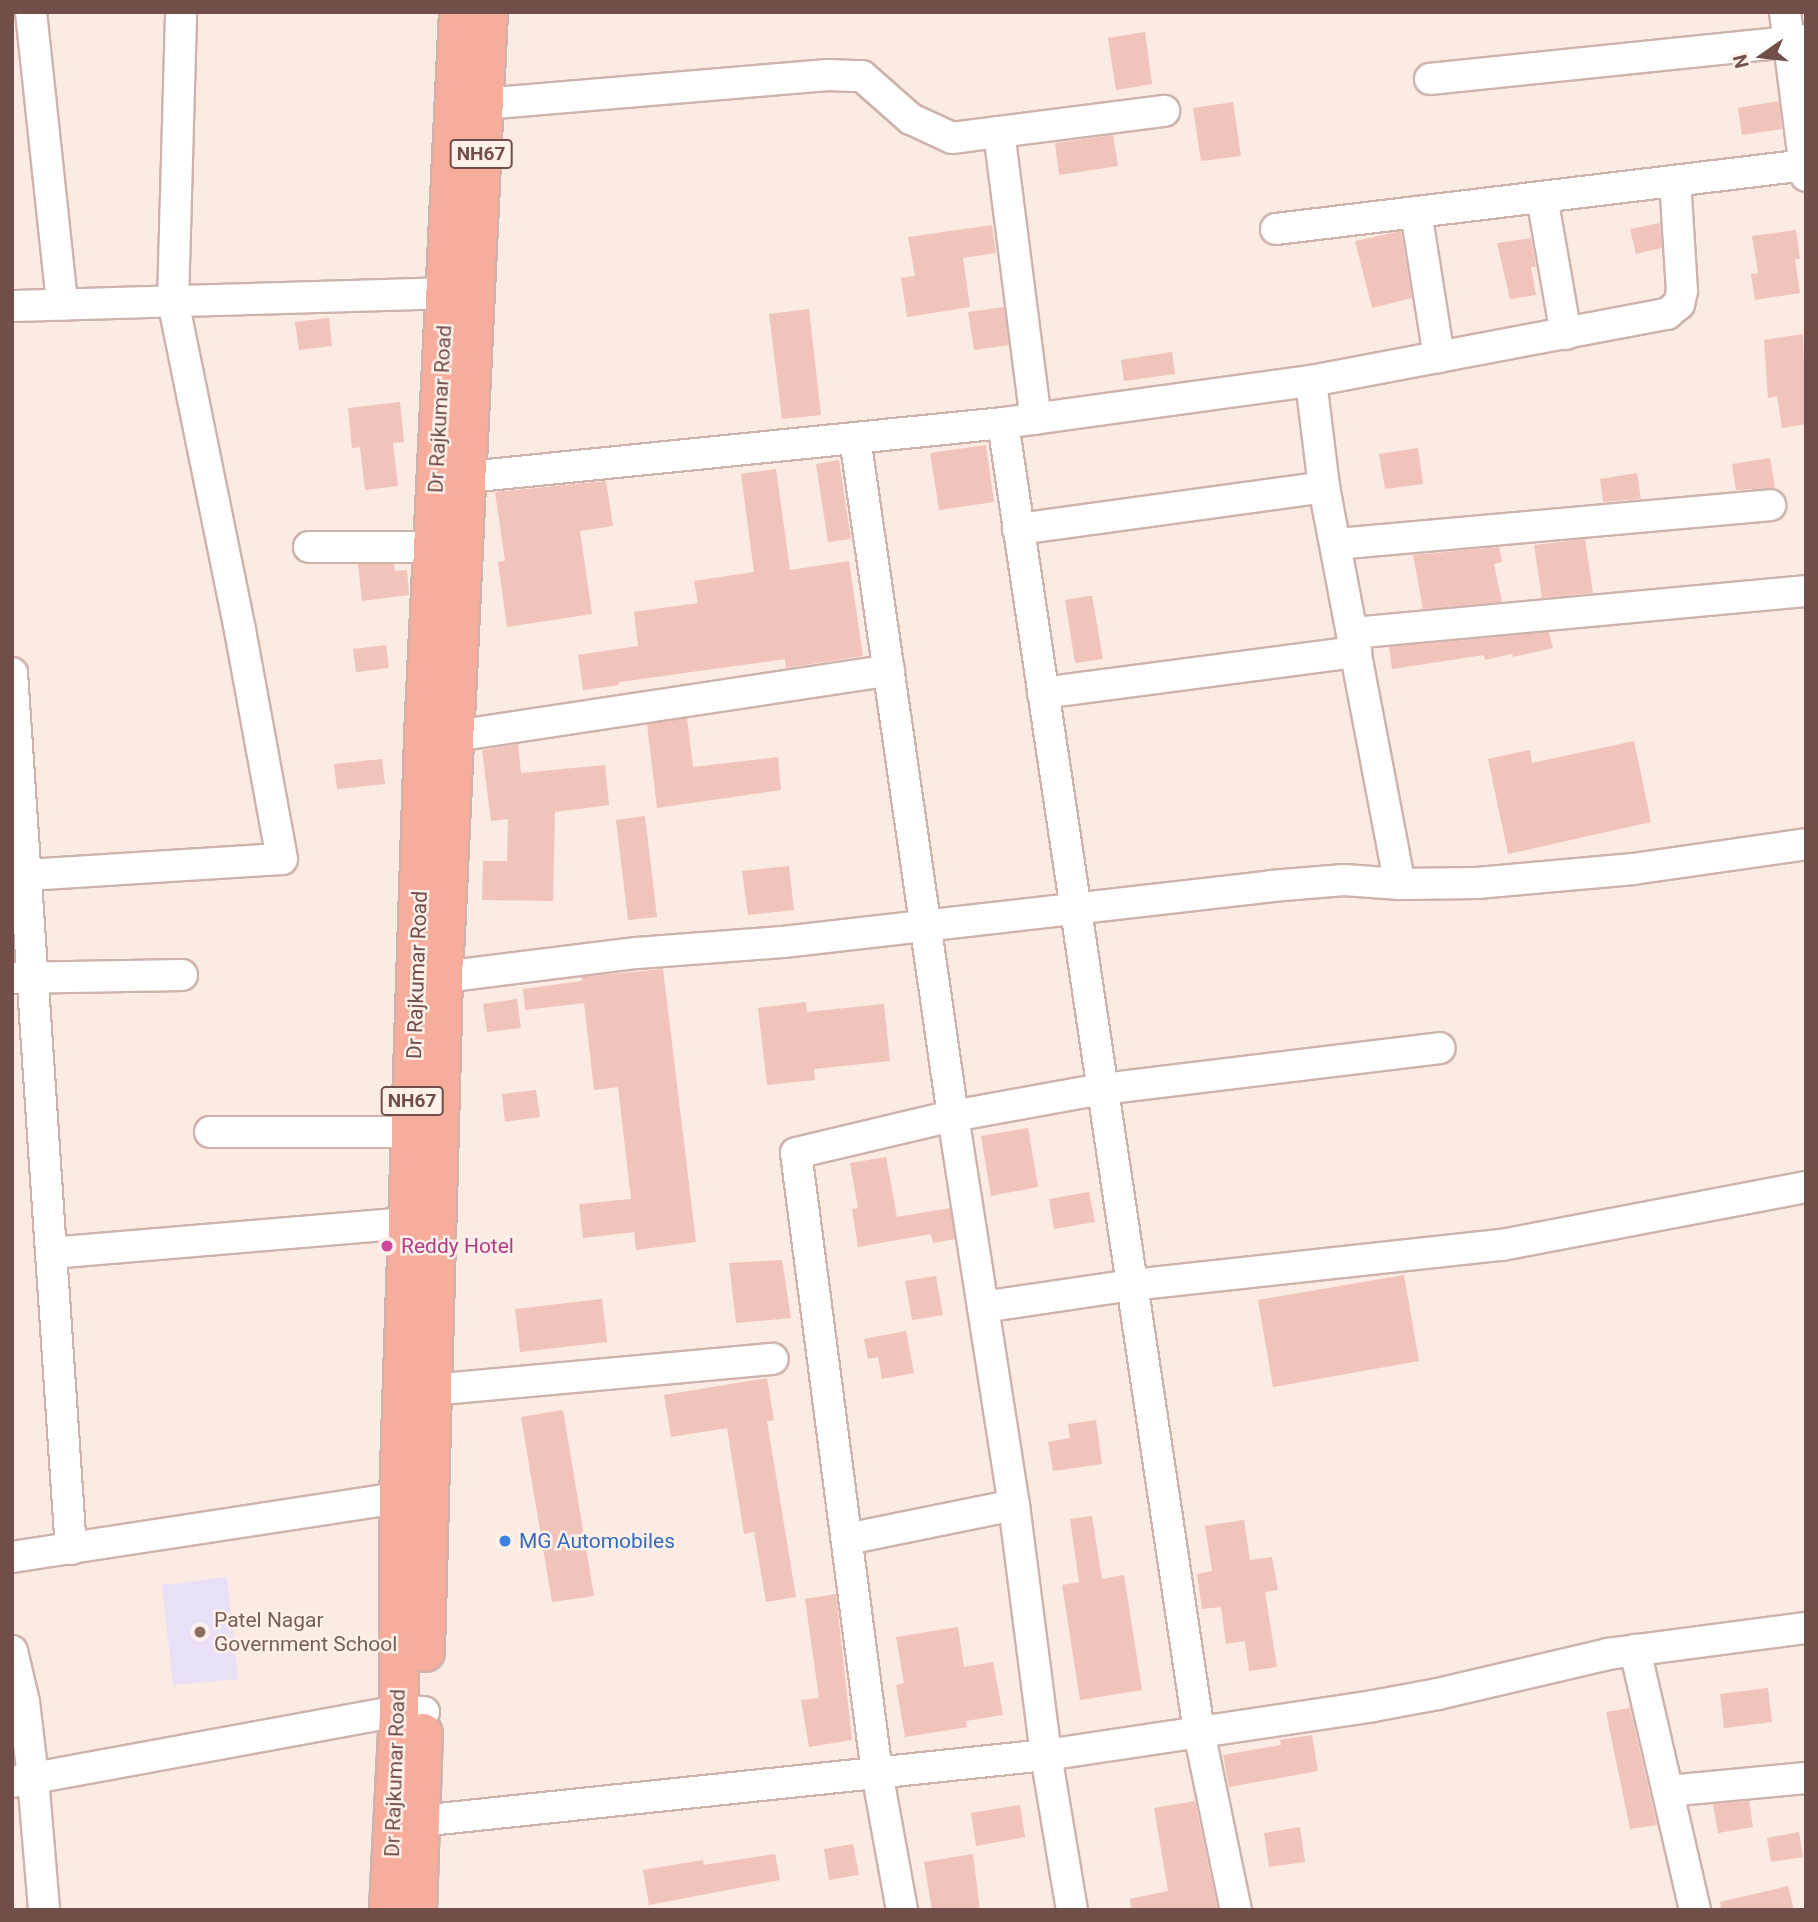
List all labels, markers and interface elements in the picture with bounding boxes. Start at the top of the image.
north arrow [1727,21,1797,91]
text: N [1728,52,1754,70]
road number: NH67 [449,138,512,170]
street label: Dr Rajkumar Road [423,324,457,494]
street label: Dr Rajkumar Road [401,891,433,1059]
road number: NH67 [380,1086,444,1116]
place label: Reddy Hotel [401,1233,514,1259]
marker: Reddy Hotel [379,1238,395,1254]
place label: MG Automobiles [519,1528,675,1554]
marker: MG Automobiles [497,1533,513,1549]
place label: Patel Nagar Government School [214,1607,397,1657]
marker: Patel Nagar Government School [192,1624,208,1640]
street label: Dr Rajkumar Road [379,1689,411,1857]

